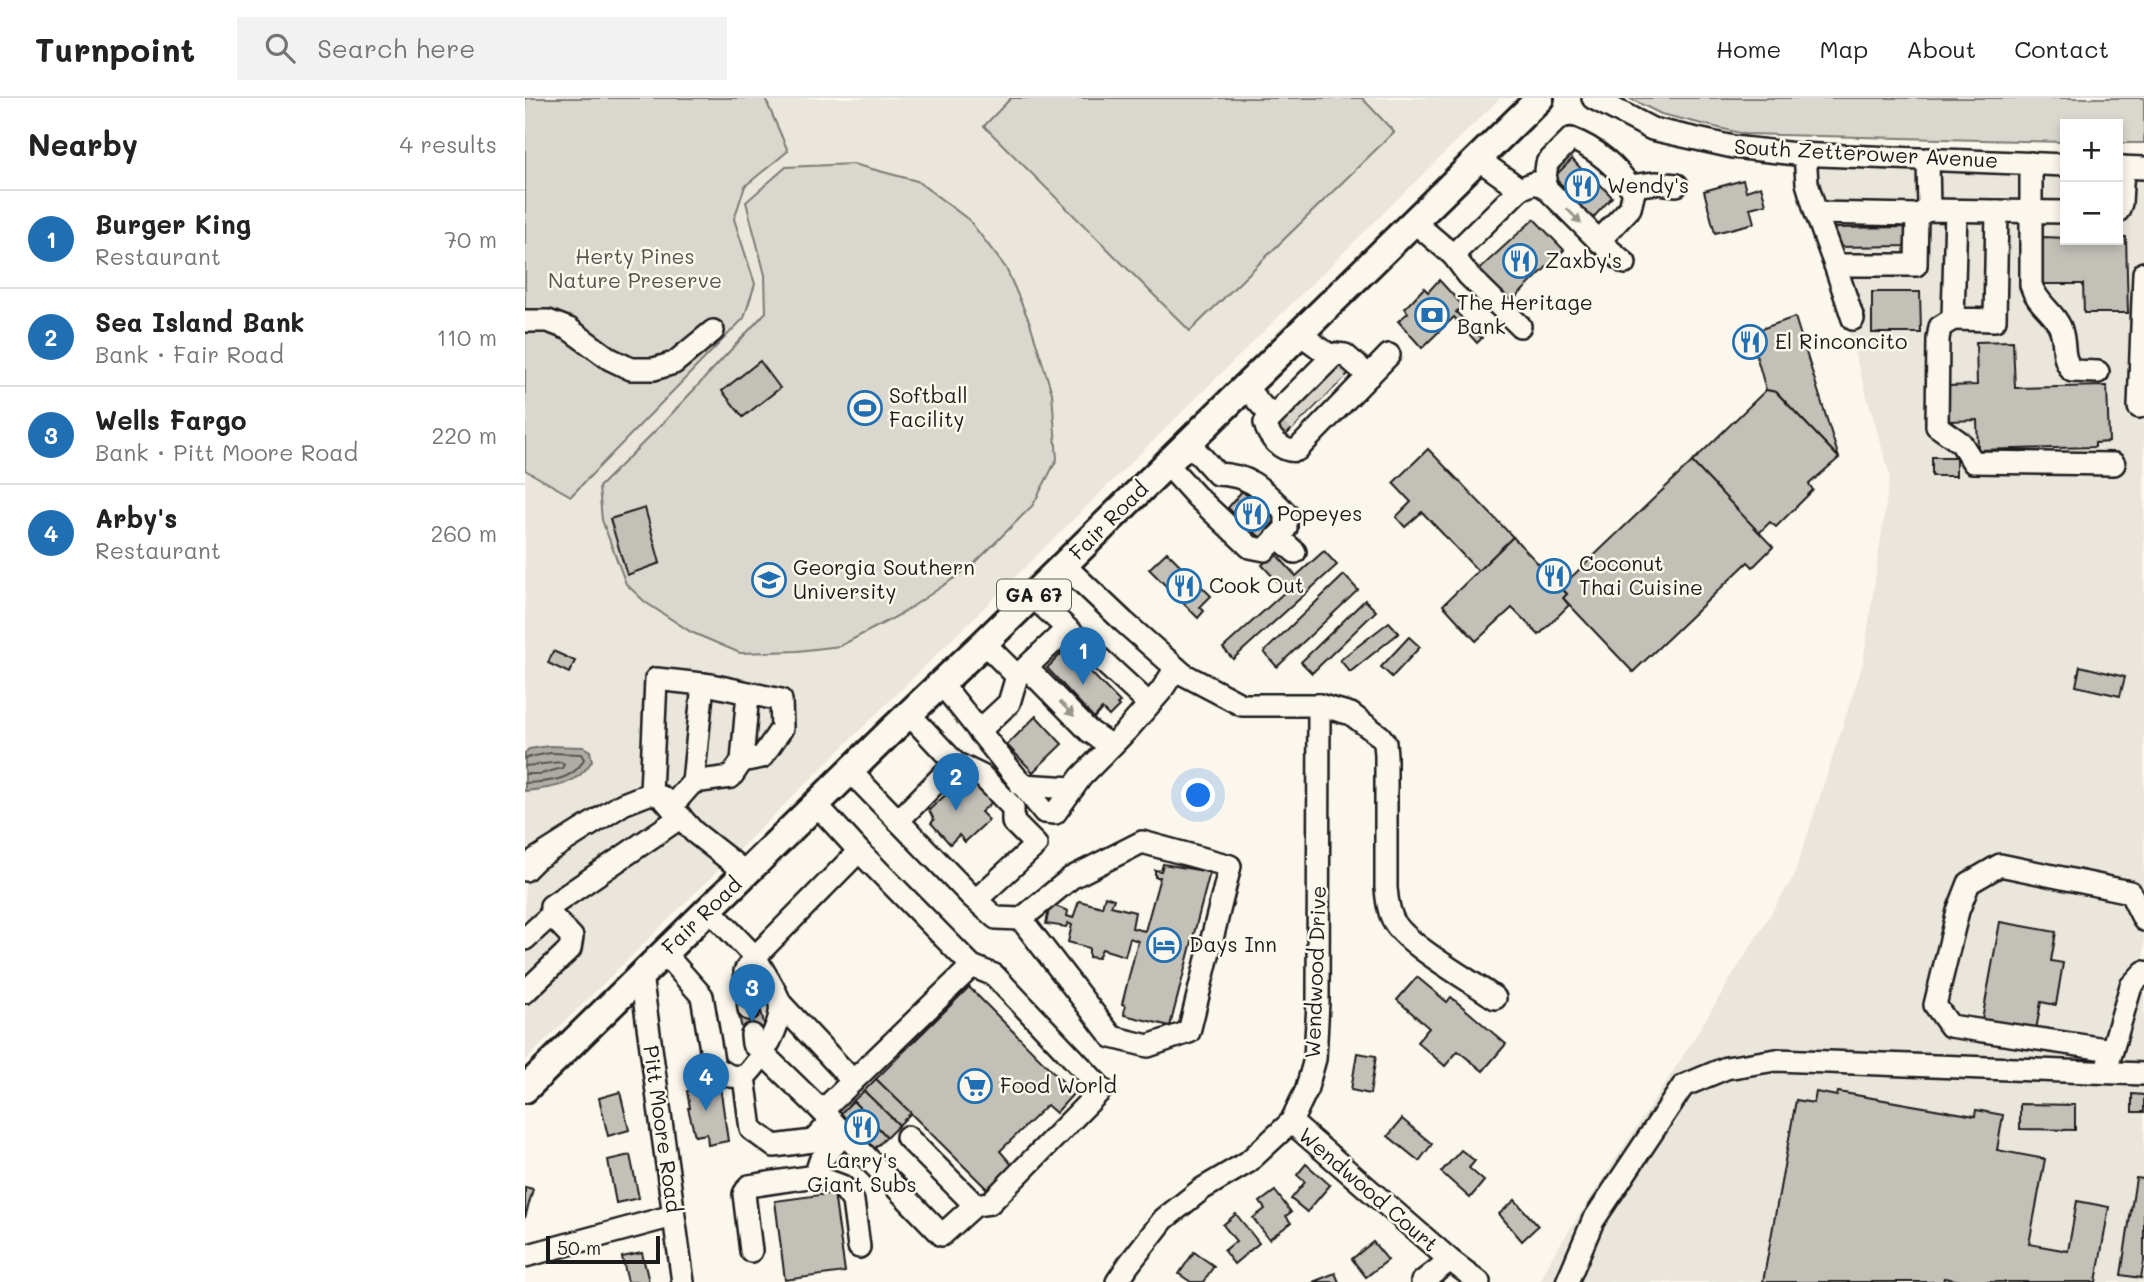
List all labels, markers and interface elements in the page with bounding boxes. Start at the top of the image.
search box [237,17,727,80]
text: Turnpoint [35,27,195,70]
icon: search [261,29,299,67]
text: Search here [317,31,475,65]
text: Home [1716,33,1781,64]
text: Map [1819,33,1868,64]
text: About [1906,33,1976,64]
text: Contact [2014,33,2109,64]
map controls [2060,119,2123,245]
button: + [2060,119,2123,182]
text: Nearby [28,124,138,164]
text: 4 results [400,129,497,159]
street label: South Zetterower Avenue [1733,132,1999,173]
restaurant icon: Wendy's [1563,167,1601,205]
place label: Wendy's [1607,171,1689,198]
button: − [2060,182,2123,245]
text: Burger King [95,207,251,241]
one-way arrow [1566,208,1583,225]
text: 1 [46,224,56,254]
text: 70 m [444,224,497,254]
text: Restaurant [95,241,221,271]
park label: Herty Pines Nature Preserve [548,242,722,293]
restaurant icon: Zaxby's [1501,242,1539,280]
place label: Zaxby's [1545,246,1622,273]
place label: The Heritage Bank [1457,288,1593,339]
bank icon: The Heritage Bank [1413,296,1451,334]
text: Sea Island Bank [95,305,305,339]
text: 2 [45,322,57,352]
text: 110 m [437,322,497,352]
restaurant icon: El Rinconcito [1731,323,1769,361]
place label: El Rinconcito [1775,327,1907,354]
text: Bank · Fair Road [95,339,284,369]
place label: Softball Facility [889,381,968,432]
sports icon: Softball Facility [846,389,884,427]
text: Wells Fargo [95,403,247,437]
text: 3 [44,420,58,450]
text: 220 m [431,420,497,450]
text: Bank · Pitt Moore Road [95,437,358,467]
street label: Fair Road [1063,475,1153,565]
restaurant icon: Popeyes [1233,495,1271,533]
place label: Popeyes [1277,499,1362,526]
text: Arby's [95,501,177,535]
text: 4 [44,518,58,548]
text: 260 m [430,518,497,548]
text: Restaurant [95,535,221,565]
place label: Coconut Thai Cuisine [1579,549,1703,600]
place label: Georgia Southern University [793,553,975,604]
restaurant icon: Coconut Thai Cuisine [1535,557,1573,595]
school or university icon: Georgia Southern University [750,561,788,599]
restaurant icon: Cook Out [1165,567,1203,605]
place label: Cook Out [1209,571,1304,598]
road number: GA 67 [997,580,1071,610]
pin: 1 [1060,627,1106,685]
one-way arrow [1059,700,1075,717]
pin: 2 [933,753,979,811]
your location [1181,778,1215,812]
street label: Fair Road [655,870,747,960]
street label: Wendwood Drive [1298,885,1331,1059]
hotel icon: Days Inn [1145,926,1183,964]
place label: Days Inn [1189,930,1277,957]
pin: 3 [729,964,775,1022]
street label: Pitt Moore Road [638,1043,689,1214]
pin: 4 [683,1053,729,1111]
supermarket icon: Food World [956,1067,994,1105]
place label: Food World [1000,1071,1117,1098]
restaurant icon: Larry's Giant Subs [843,1108,881,1146]
street label: Wendwood Court [1294,1121,1444,1257]
place label: Larry's Giant Subs [807,1146,917,1197]
scale bar [546,1233,660,1265]
text: 50 m [557,1235,601,1260]

